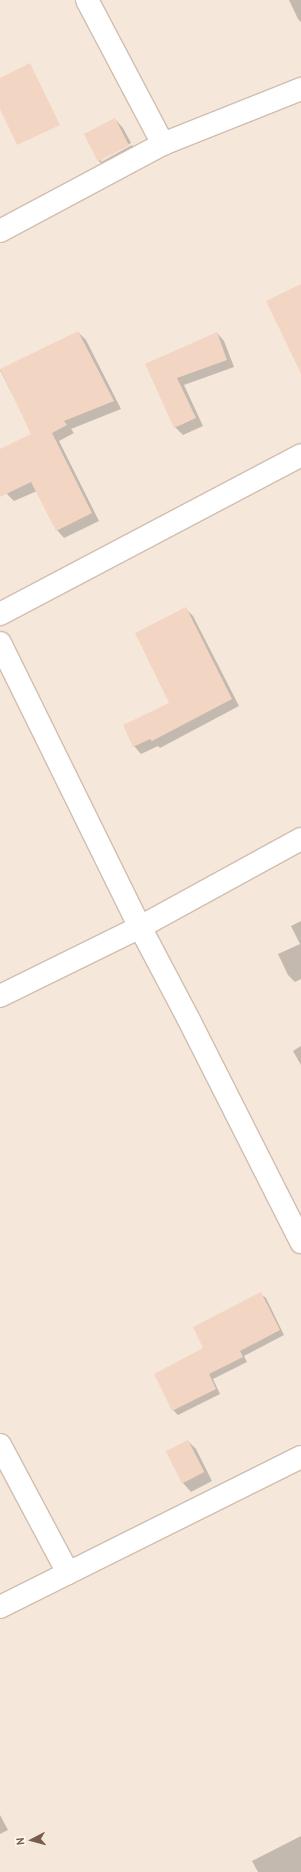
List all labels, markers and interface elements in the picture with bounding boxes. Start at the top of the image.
north arrow [12,1820,52,1860]
text: N [13,1837,27,1846]

